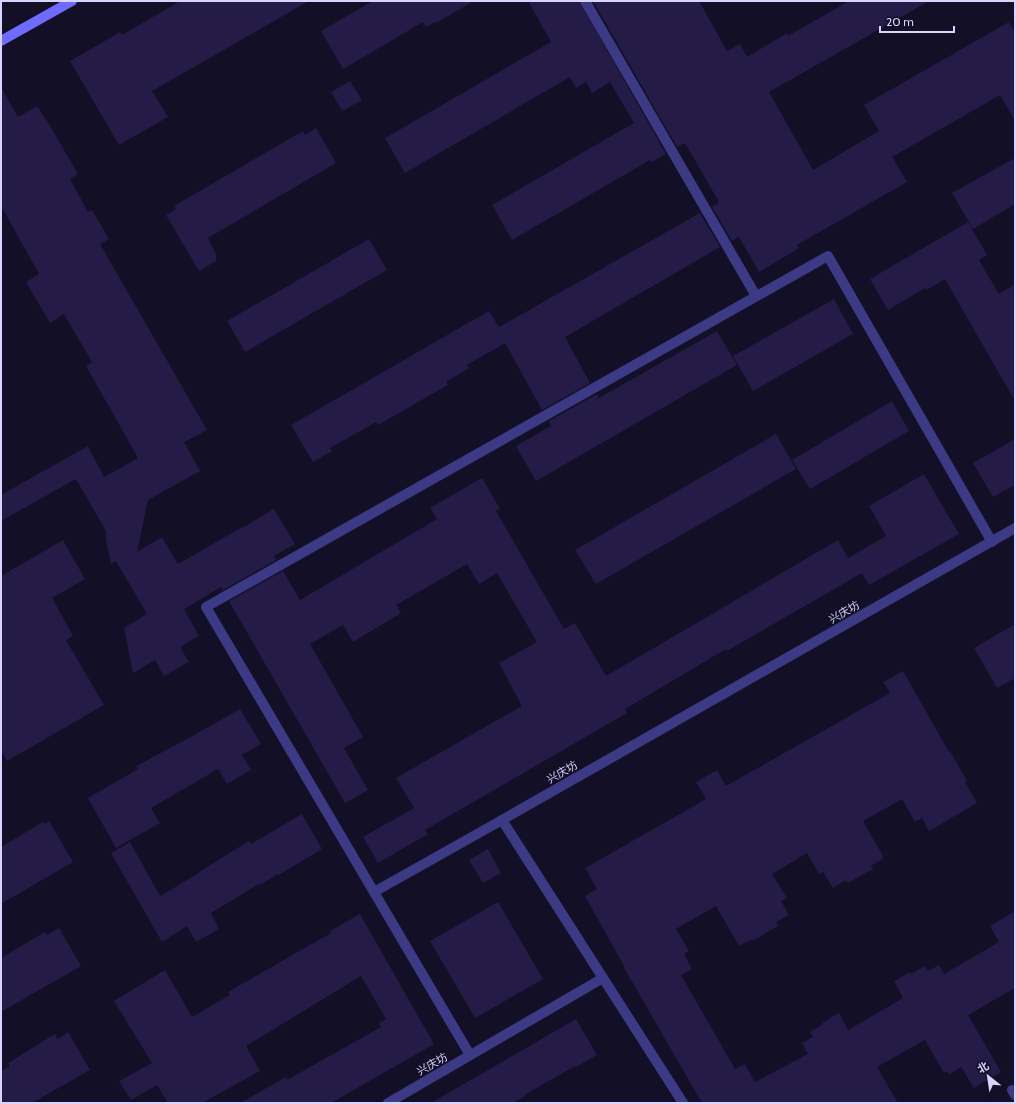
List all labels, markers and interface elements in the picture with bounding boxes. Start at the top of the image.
scale bar [880,8,954,34]
text: 20 m [886,14,914,29]
street label: 兴庆坊 [826,598,862,626]
street label: 兴庆坊 [544,758,580,786]
street label: 兴庆坊 [414,1050,450,1078]
north arrow [968,1056,1008,1096]
text: 北 [975,1059,991,1076]

